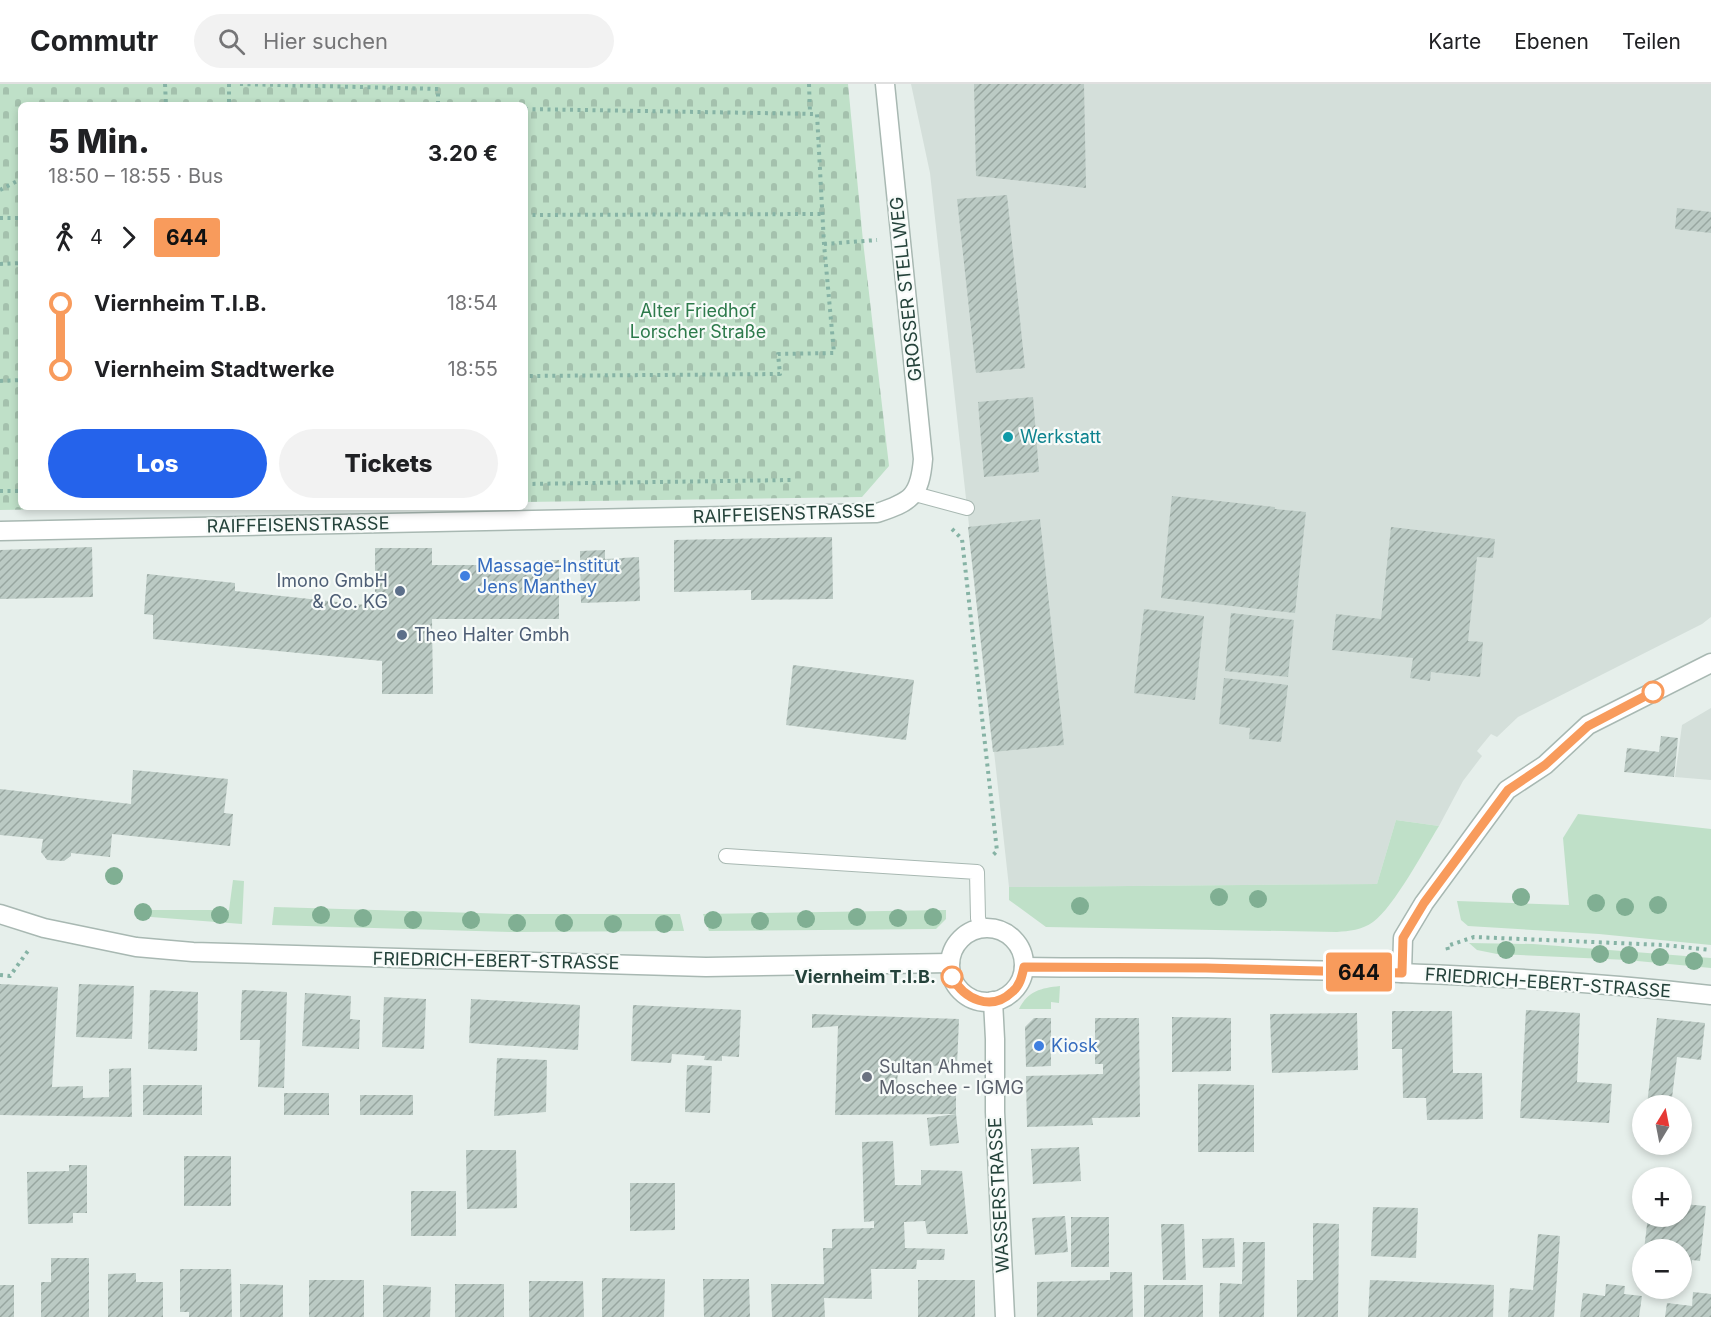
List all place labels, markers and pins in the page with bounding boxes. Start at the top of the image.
place label: Werkstatt [1020,426,1101,447]
marker: Werkstatt [1001,430,1015,444]
place label: Massage-Institut Jens Manthey [477,555,620,597]
marker: Massage-Institut Jens Manthey [458,569,472,583]
place label: Imono GmbH & Co. KG [277,570,388,612]
marker: Imono GmbH & Co. KG [393,584,407,598]
place label: Theo Halter Gmbh [414,624,570,645]
marker: Theo Halter Gmbh [395,628,409,642]
unlabelled marker [1642,681,1664,703]
place label: Viernheim T.I.B. [794,966,936,987]
marker: Viernheim T.I.B. [941,966,963,988]
place label: Kiosk [1051,1035,1098,1056]
marker: Kiosk [1032,1039,1046,1053]
place label: Sultan Ahmet Moschee - IGMG [879,1056,1024,1098]
marker: Sultan Ahmet Moschee - IGMG [860,1070,874,1084]

